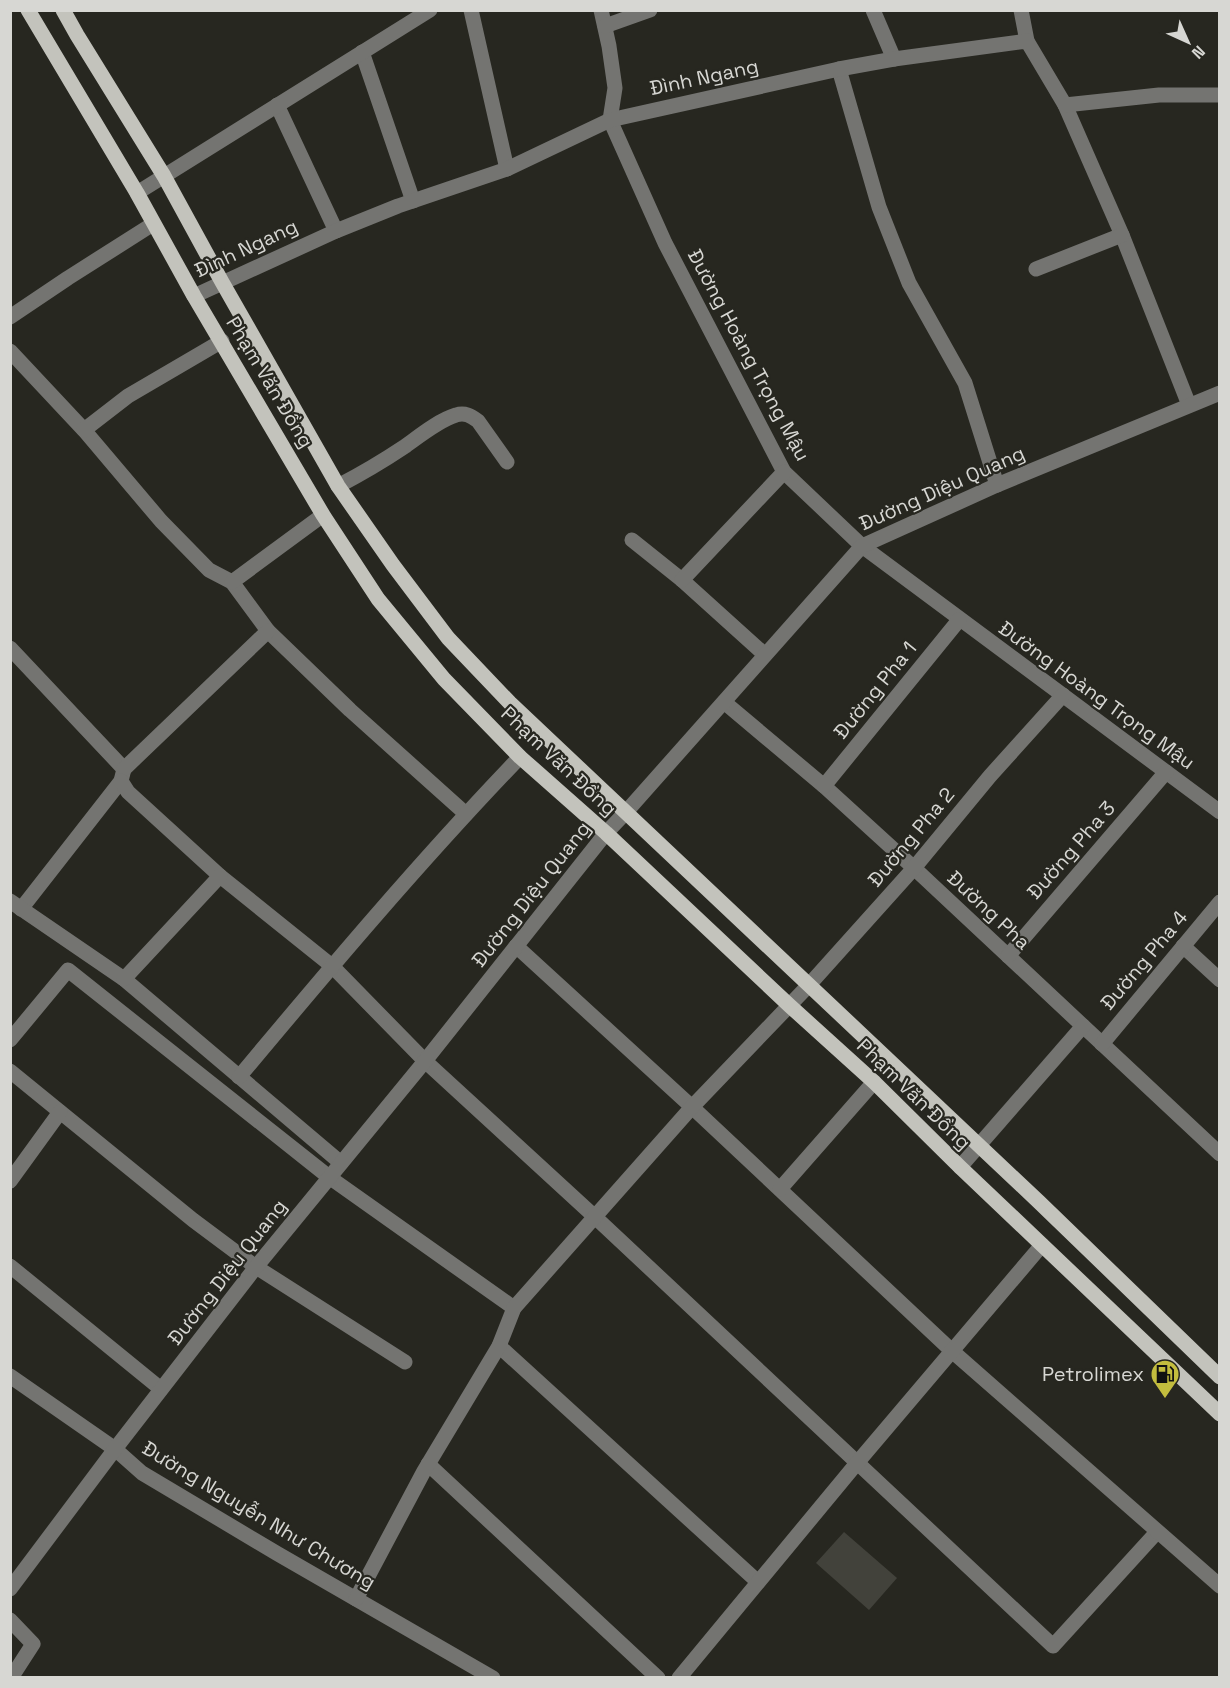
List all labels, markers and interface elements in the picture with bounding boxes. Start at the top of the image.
north arrow [1158,12,1218,72]
text: N [1187,41,1209,63]
street label: Đình Ngang [647,53,761,101]
street label: Đình Ngang [190,213,302,283]
street label: Đường Hoàng Trọng Mậu [682,245,816,465]
street label: Phạm Văn Đồng [220,311,320,453]
street label: Đường Diệu Quang [855,440,1029,536]
street label: Đường Hoàng Trọng Mậu [994,615,1200,775]
street label: Đường Pha 1 [828,636,922,744]
street label: Phạm Văn Đồng [496,701,622,821]
street label: Đường Pha 2 [862,782,960,892]
street label: Đường Pha 3 [1021,796,1121,904]
street label: Đường Diệu Quang [466,816,596,972]
street label: Đường Pha [942,865,1036,955]
street label: Đường Pha 4 [1095,905,1193,1015]
street label: Phạm Văn Đồng [851,1033,977,1155]
street label: Đường Diệu Quang [162,1194,292,1350]
fuel station icon: Petrolimex [1149,1358,1181,1400]
place label: Petrolimex [1042,1361,1144,1387]
street label: Đường Nguyễn Như Chương [138,1435,380,1595]

